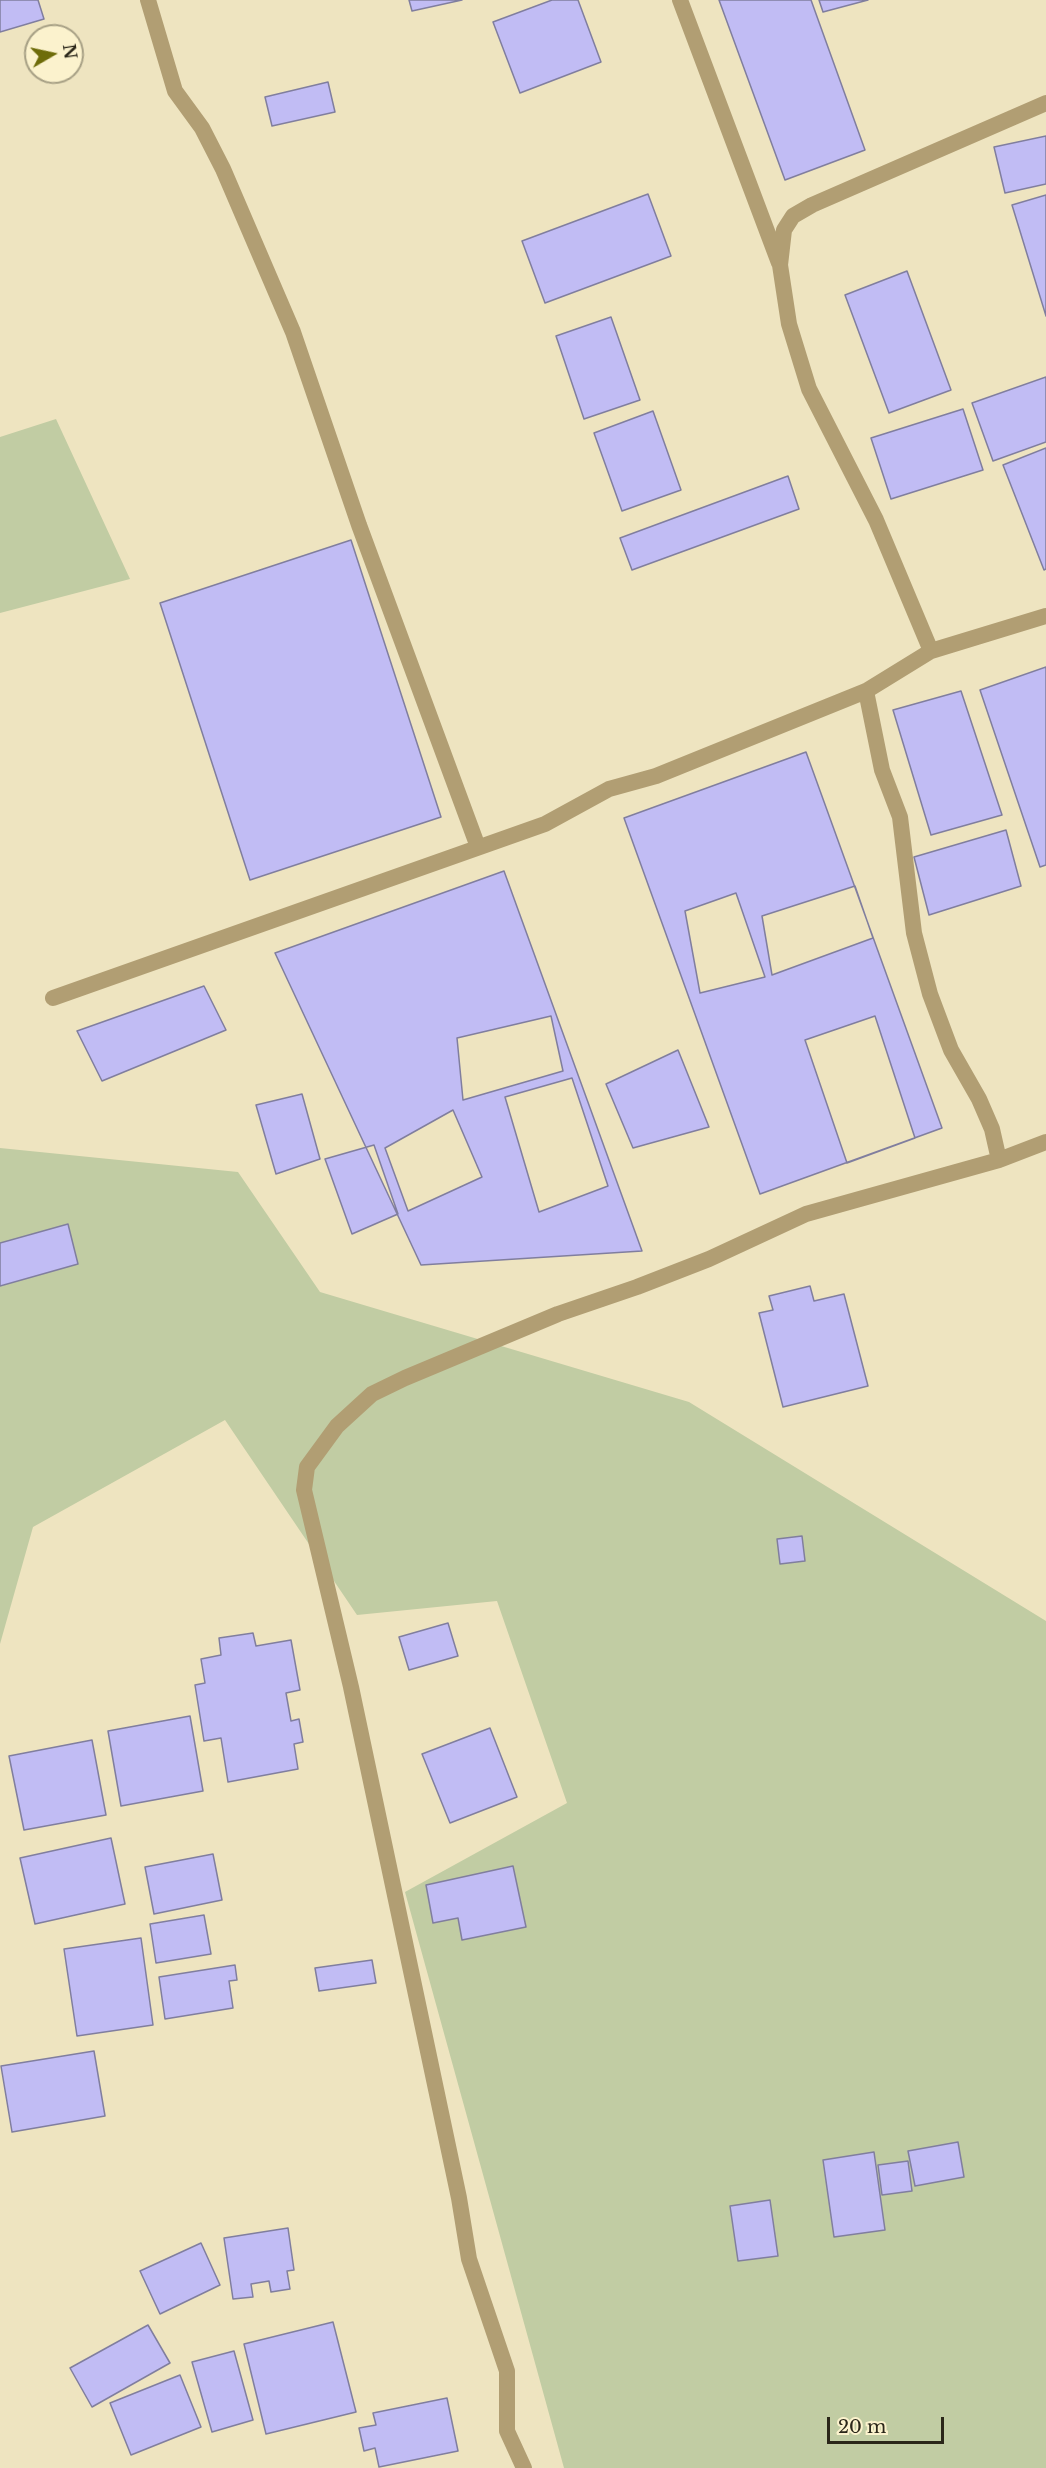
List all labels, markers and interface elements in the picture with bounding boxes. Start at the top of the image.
north arrow [24,24,84,84]
text: N [59,42,81,60]
scale bar [830,2405,947,2443]
text: 20 m [838,2416,886,2438]

